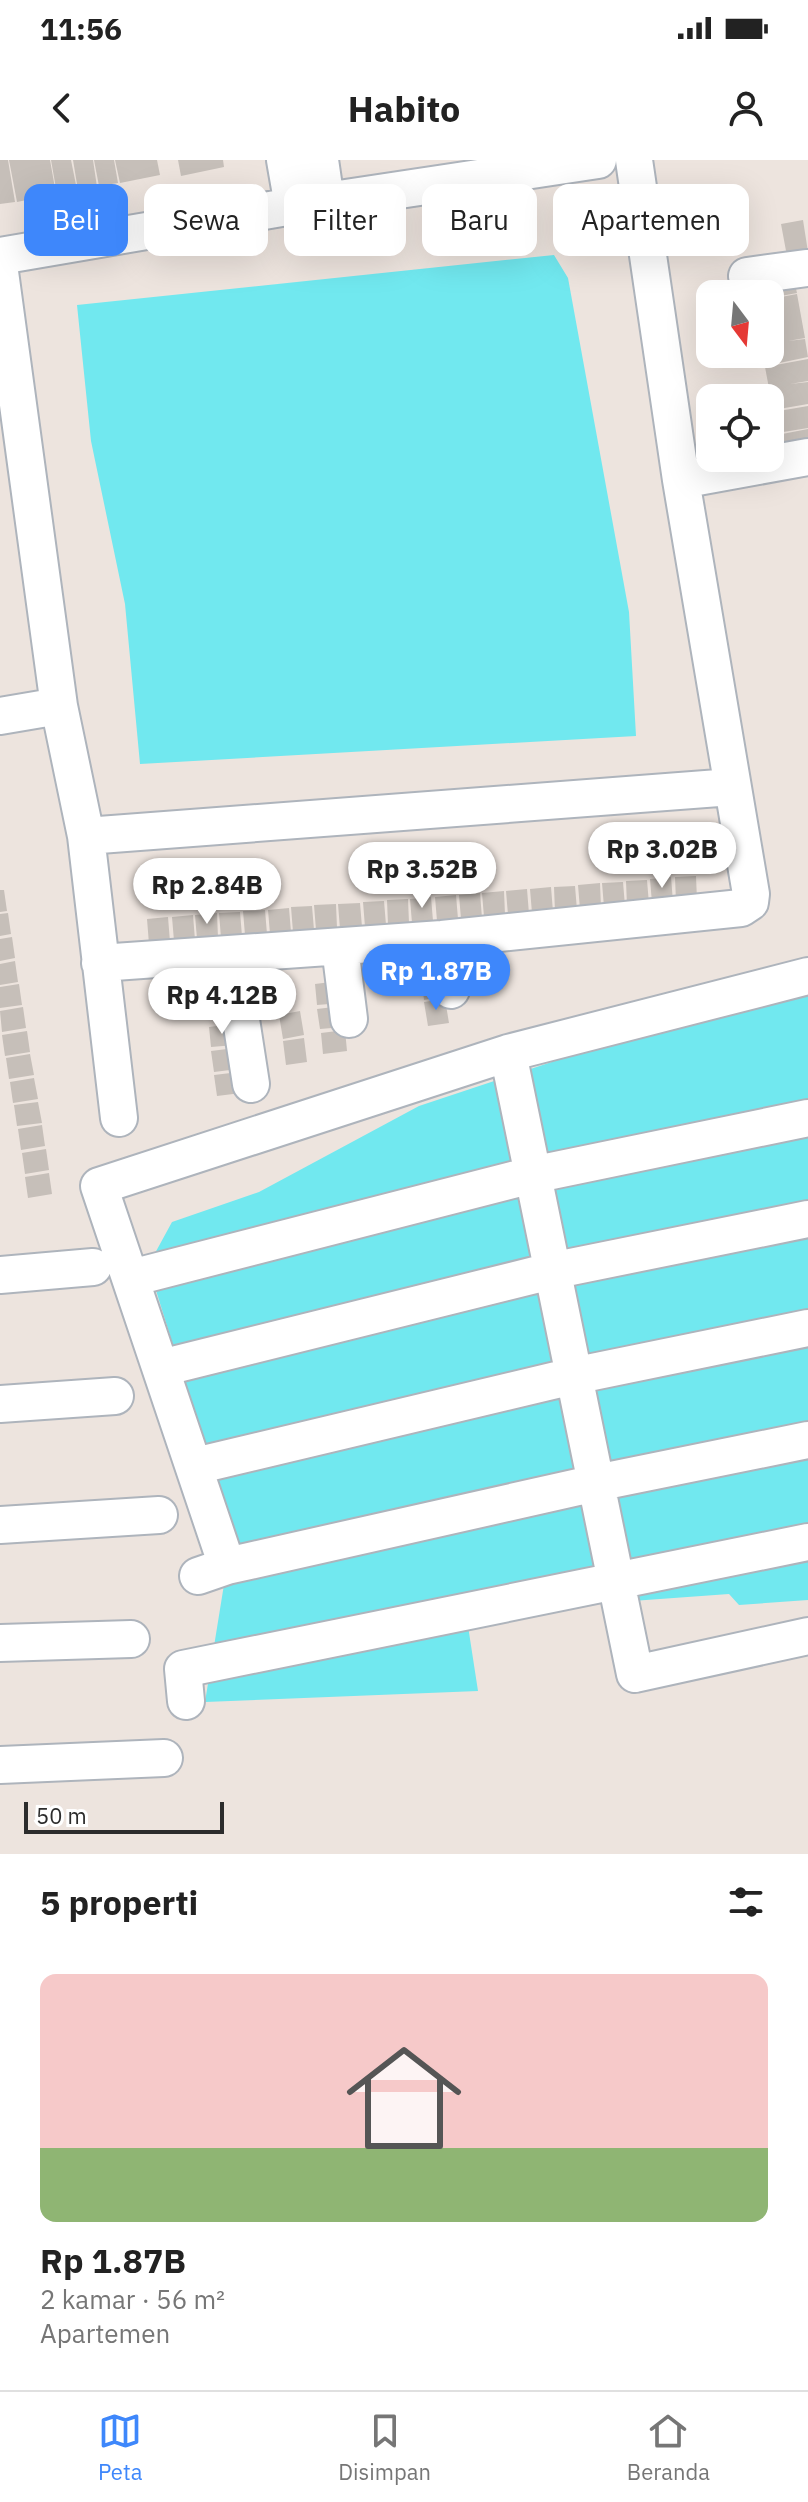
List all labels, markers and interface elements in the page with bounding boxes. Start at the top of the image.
text: 11:56 [40,9,122,48]
text: Habito [348,85,460,132]
icon: back [40,86,84,130]
icon: person [724,86,768,130]
chip: Beli [24,184,128,256]
chip: Sewa [144,184,268,256]
chip: Filter [284,184,406,256]
chip: Baru [422,184,537,256]
chip: Apartemen [553,184,749,256]
north arrow [696,280,784,368]
map controls [696,280,784,472]
button: locate [696,384,784,472]
pin: Rp 3.02B [579,822,745,890]
text: Rp 3.02B [606,831,718,865]
pin: Rp 3.52B [339,842,505,910]
text: Rp 3.52B [366,851,478,885]
pin: Rp 2.84B [124,858,290,926]
text: Rp 2.84B [151,867,263,901]
pin: Rp 1.87B [353,944,519,1012]
text: Rp 1.87B [380,953,492,987]
pin: Rp 4.12B [139,968,305,1036]
text: Rp 4.12B [166,977,278,1011]
scale bar [24,1798,224,1834]
text: 50 m [36,1801,87,1830]
text: 5 properti [40,1880,198,1924]
icon: filters [724,1880,768,1924]
icon: home [332,2026,476,2170]
text: Rp 1.87B [40,2238,186,2282]
text: 2 kamar · 56 m² [40,2282,225,2316]
text: Apartemen [40,2316,170,2350]
tab: Peta [98,2409,142,2486]
tab: Disimpan [338,2409,431,2486]
tab: Beranda [627,2409,710,2486]

